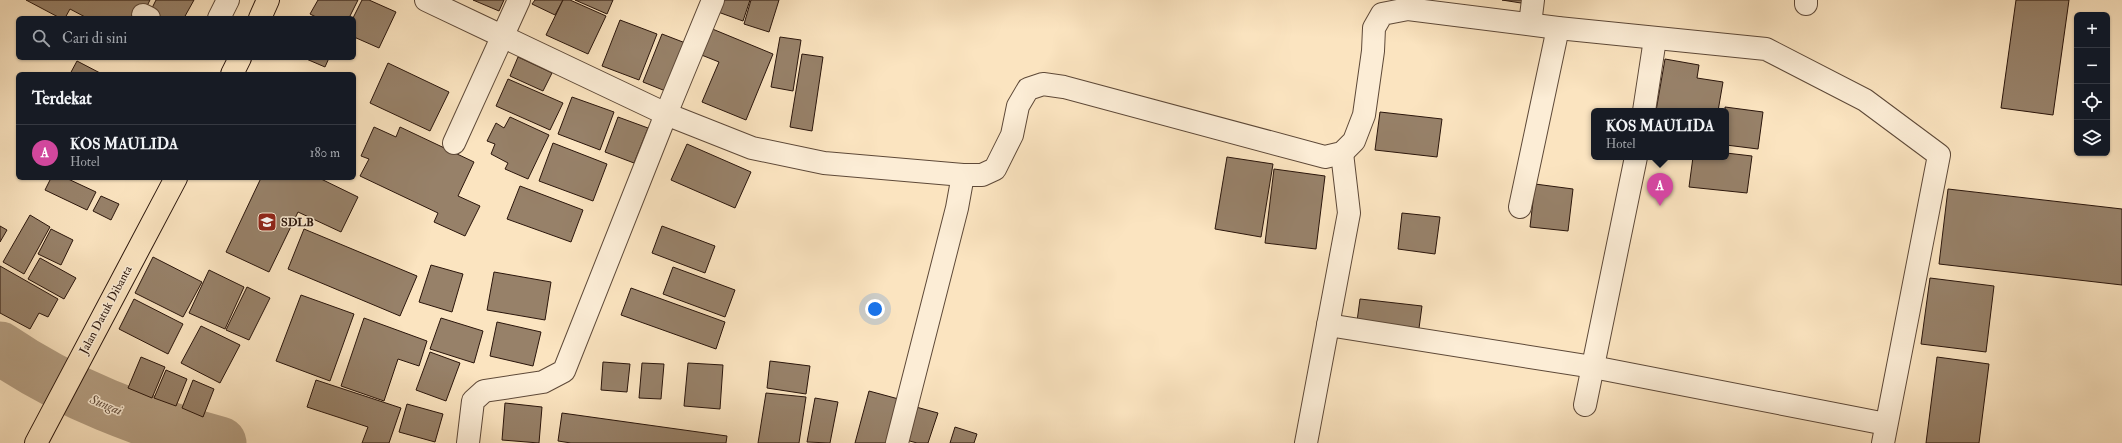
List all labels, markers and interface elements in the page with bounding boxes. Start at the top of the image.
map controls [2074,12,2110,156]
button: + [2074,12,2110,48]
search box [16,16,356,60]
icon: search [30,27,52,49]
text: Cari di sini [62,29,127,48]
button: − [2074,48,2110,84]
button: locate [2074,84,2110,120]
text: Terdekat [32,88,92,109]
popup [1591,108,1729,160]
text: KOS MAULIDA [1606,117,1714,136]
button: layers [2074,120,2110,156]
text: KOS MAULIDA [70,135,178,154]
text: Hotel [1606,136,1636,152]
text: A [41,145,49,161]
text: 180 m [310,145,340,161]
text: Hotel [70,154,100,170]
pin: A [1647,173,1673,206]
school or university icon: SDLB [256,211,278,233]
place label: SDLB [281,215,314,230]
street label: Jalan Datuk Dibanta [76,262,136,358]
your location [865,299,885,319]
water label: Sungai [87,391,125,419]

